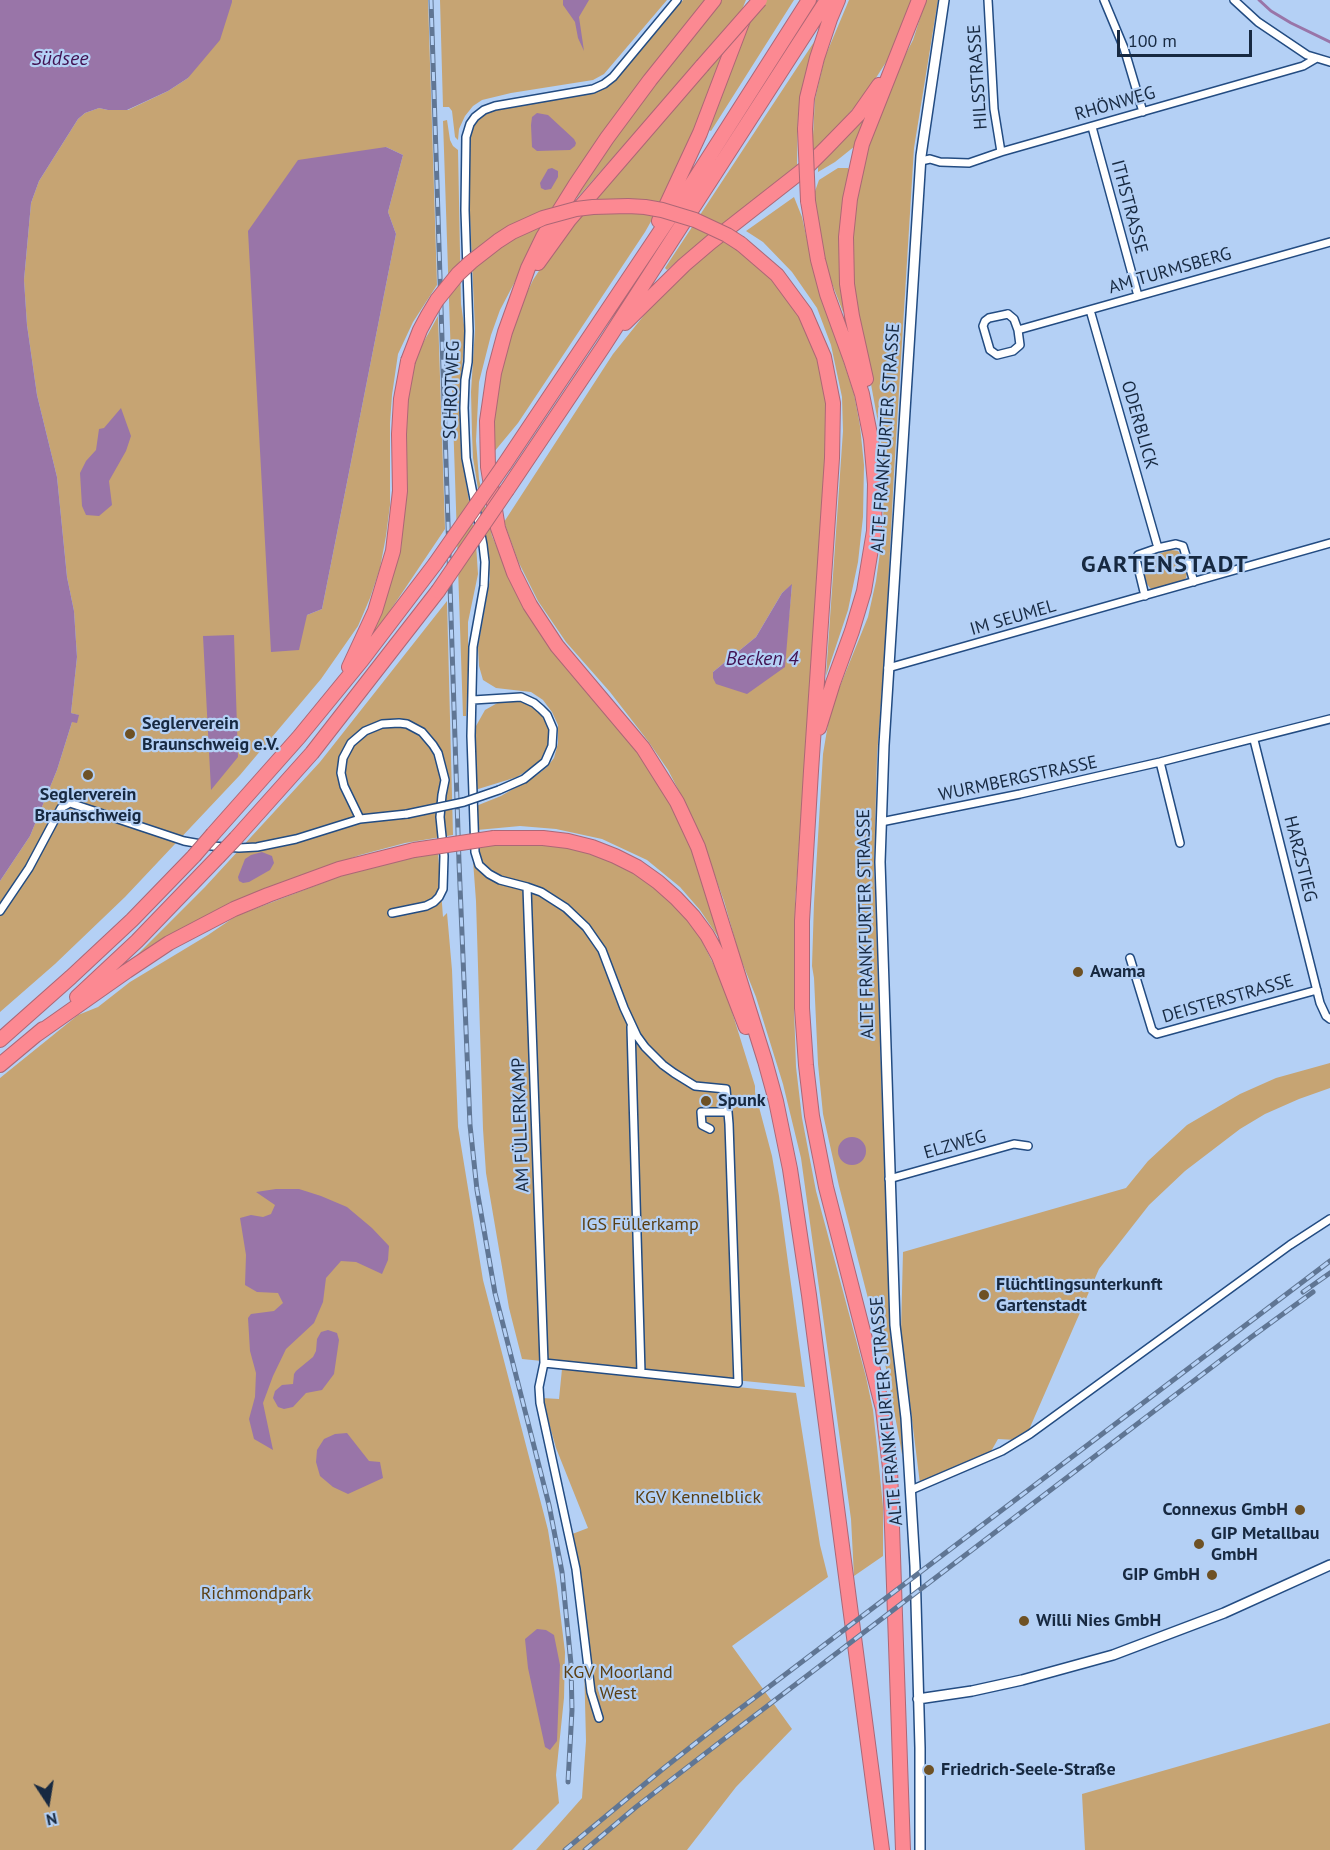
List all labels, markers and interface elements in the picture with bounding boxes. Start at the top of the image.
scale bar [1120,18,1255,56]
street label: HILSSTRASSE [964,24,992,130]
text: 100 m [1128,29,1177,52]
water label: Südsee [32,47,88,71]
street label: RHÖNWEG [1072,82,1158,126]
street label: ITHSTRASSE [1106,158,1152,256]
street label: AM TURMSBERG [1106,243,1234,299]
street label: ALTE FRANKFURTER STRASSE [867,322,905,554]
street label: SCHROTWEG [439,340,465,440]
street label: ODERBLICK [1116,378,1162,472]
district label: GARTENSTADT [1081,551,1249,579]
street label: IM SEUMEL [968,595,1058,641]
water label: Becken 4 [726,647,798,671]
place label: Seglerverein Braunschweig e.V. [142,713,279,756]
marker: Seglerverein Braunschweig e.V. [123,727,137,741]
street label: WURMBERGSTRASSE [937,752,1099,806]
marker: Seglerverein Braunschweig [81,768,95,782]
place label: Seglerverein Braunschweig [34,784,142,826]
street label: ALTE FRANKFURTER STRASSE [853,809,879,1039]
street label: HARZSTIEG [1279,814,1321,904]
place label: Awama [1090,961,1146,983]
marker: Awama [1071,965,1085,979]
street label: DEISTERSTRASSE [1160,970,1296,1028]
street label: AM FÜLLERKAMP [508,1057,534,1193]
place label: Spunk [718,1090,766,1112]
marker: Spunk [699,1094,713,1108]
street label: ELZWEG [921,1126,989,1164]
park label: IGS Füllerkamp [581,1214,699,1236]
place label: Flüchtlingsunterkunft Gartenstadt [996,1274,1163,1316]
marker: Flüchtlingsunterkunft Gartenstadt [977,1288,991,1302]
street label: ALTE FRANKFURTER STRASSE [866,1295,908,1527]
park label: KGV Kennelblick [635,1487,761,1509]
place label: Connexus GmbH [1162,1499,1288,1521]
marker: Connexus GmbH [1293,1503,1307,1517]
place label: GIP Metallbau GmbH [1211,1523,1320,1565]
marker: GIP Metallbau GmbH [1192,1537,1206,1551]
place label: GIP GmbH [1122,1564,1200,1586]
marker: GIP GmbH [1205,1568,1219,1582]
park label: Richmondpark [201,1583,311,1605]
place label: Willi Nies GmbH [1036,1610,1161,1632]
marker: Willi Nies GmbH [1017,1614,1031,1628]
park label: KGV Moorland West [563,1662,673,1704]
place label: Friedrich-Seele-Straße [941,1759,1116,1781]
marker: Friedrich-Seele-Straße [922,1763,936,1777]
north arrow [18,1772,78,1832]
text: N [45,1809,59,1830]

